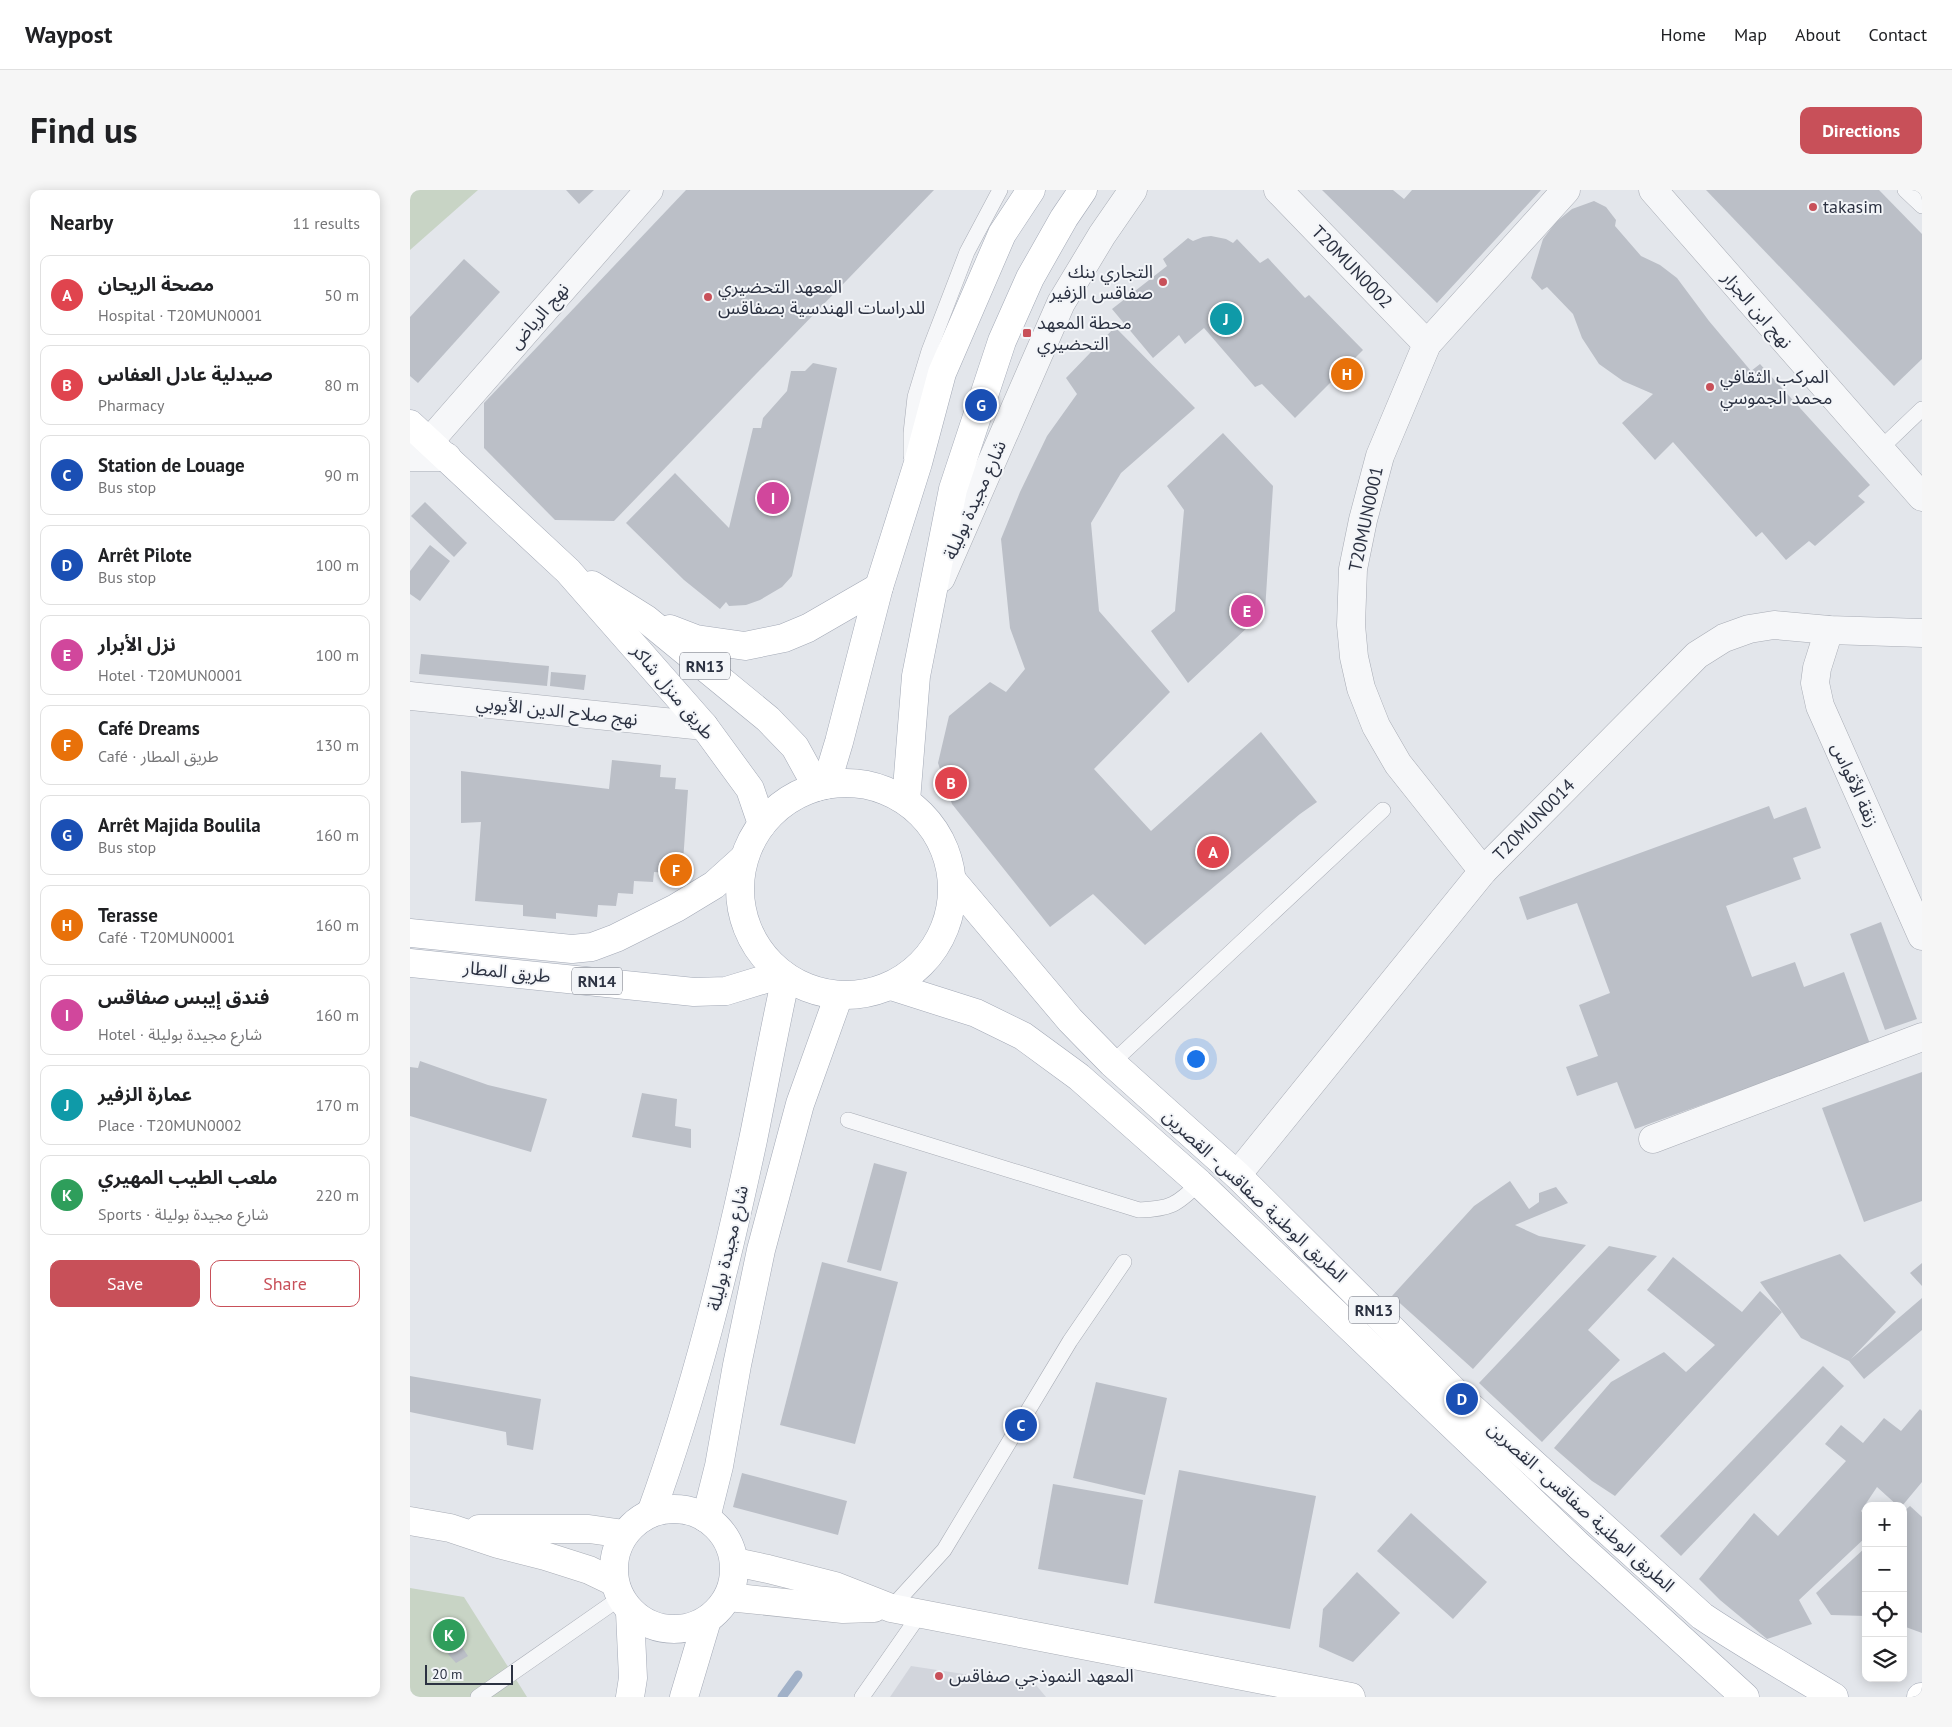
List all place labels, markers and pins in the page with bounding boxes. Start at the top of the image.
place label: takasim [1823,195,1883,218]
marker: takasim [1807,201,1819,213]
place label: التجاري بنك صفاقس الزفير [1048,260,1153,304]
place label: المعهد التحضيري للدراسات الهندسية بصفاقس [718,275,925,319]
marker: التجاري بنك صفاقس الزفير [1157,276,1169,288]
marker: المعهد التحضيري للدراسات الهندسية بصفاقس [702,291,714,303]
pin: J [1210,300,1242,338]
place label: محطة المعهد التحضيري [1037,311,1132,357]
marker: محطة المعهد التحضيري [1021,327,1033,339]
pin: H [1331,355,1363,393]
place label: المركب الثقافي محمد الجموسي [1720,365,1832,411]
marker: المركب الثقافي محمد الجموسي [1704,381,1716,393]
pin: G [965,386,997,424]
pin: I [757,479,789,517]
pin: E [1231,592,1263,630]
pin: B [935,764,967,802]
pin: A [1197,833,1229,871]
pin: F [660,851,692,889]
pin: D [1446,1380,1478,1418]
pin: C [1005,1406,1037,1444]
pin: K [433,1616,465,1654]
place label: المعهد النموذجي صفاقس [949,1664,1134,1689]
marker: المعهد النموذجي صفاقس [933,1670,945,1682]

